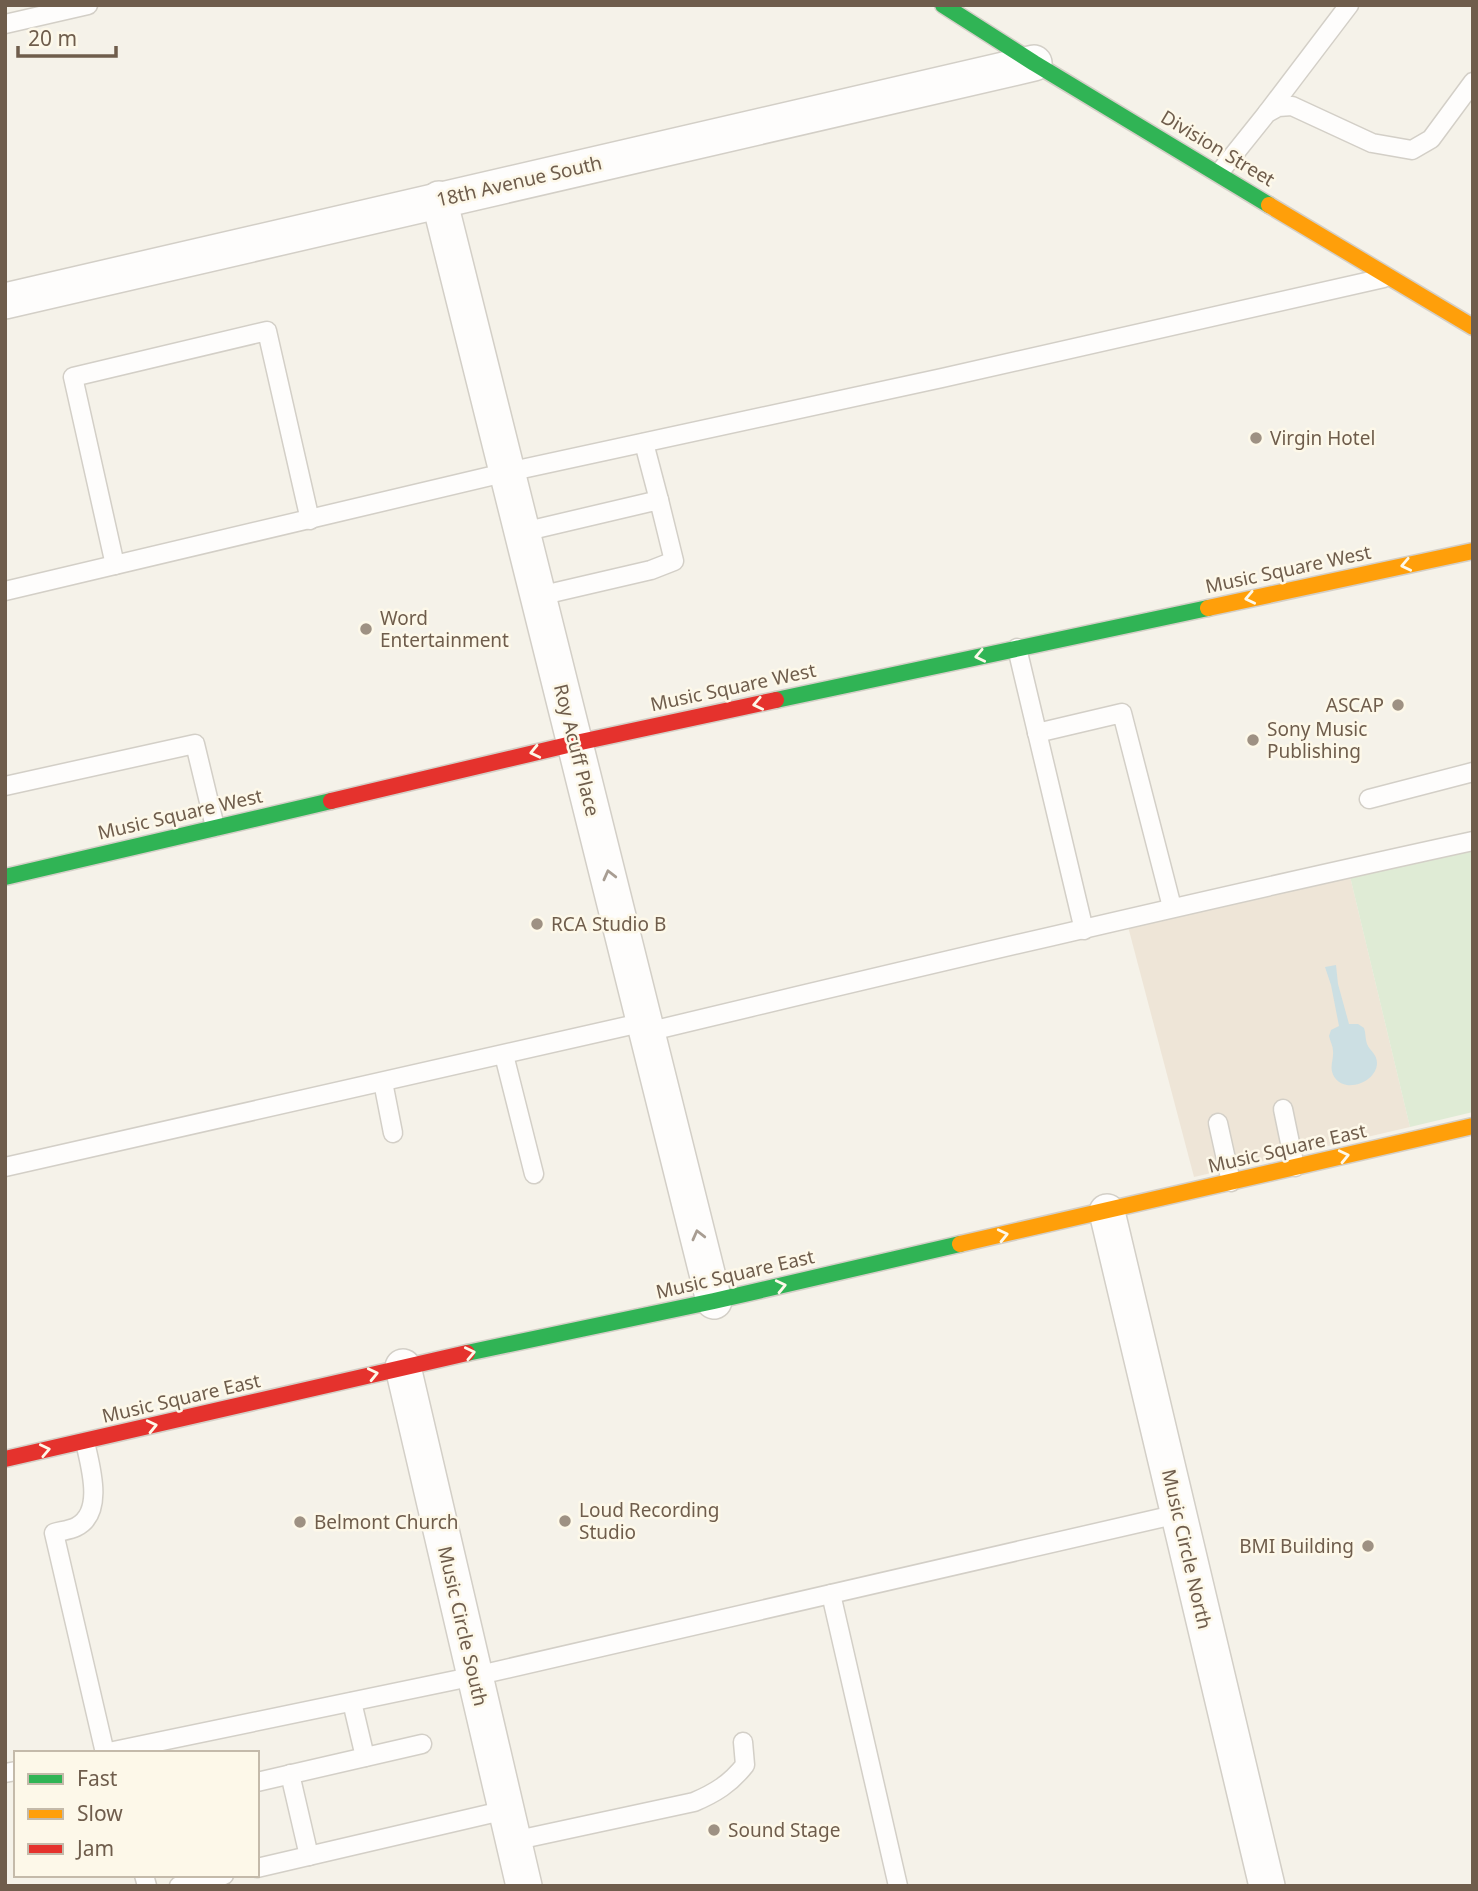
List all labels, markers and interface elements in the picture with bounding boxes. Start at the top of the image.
scale bar [18,14,116,58]
text: 20 m [28,24,77,52]
street label: Division Street [1156,104,1280,192]
street label: 18th Avenue South [434,149,604,213]
place label: Virgin Hotel [1270,425,1375,451]
marker: Virgin Hotel [1248,430,1264,446]
street label: Music Square West [1203,539,1373,599]
one-way arrow [1400,557,1412,572]
one-way arrow [1244,590,1256,605]
place label: Word Entertainment [380,605,509,653]
marker: Word Entertainment [358,621,374,637]
one-way arrow [974,648,986,662]
street label: Music Square West [648,657,818,717]
street label: Roy Acuff Place [548,681,606,819]
place label: ASCAP [1326,692,1384,718]
one-way arrow [752,695,764,710]
marker: ASCAP [1390,697,1406,713]
place label: Sony Music Publishing [1267,716,1367,764]
marker: Sony Music Publishing [1245,732,1261,748]
one-way arrow [529,744,541,758]
street label: Music Square West [95,782,265,846]
one-way arrow [603,870,617,882]
place label: RCA Studio B [551,911,666,937]
marker: RCA Studio B [529,916,545,932]
street label: Music Square East [1205,1117,1369,1179]
one-way arrow [1338,1150,1350,1164]
one-way arrow [692,1229,706,1241]
one-way arrow [997,1229,1009,1244]
street label: Music Square East [653,1243,817,1305]
one-way arrow [775,1280,787,1294]
one-way arrow [464,1346,476,1361]
street label: Music Square East [99,1367,263,1429]
one-way arrow [367,1368,379,1382]
one-way arrow [145,1420,157,1434]
one-way arrow [39,1444,51,1459]
street label: Music Circle North [1156,1466,1218,1632]
place label: Loud Recording Studio [579,1497,719,1545]
place label: Belmont Church [314,1509,459,1535]
marker: Loud Recording Studio [557,1513,573,1529]
marker: Belmont Church [292,1514,308,1530]
place label: BMI Building [1239,1533,1354,1559]
marker: BMI Building [1360,1538,1376,1554]
street label: Music Circle South [432,1543,494,1709]
legend [14,1751,259,1877]
text: Fast [77,1764,118,1792]
text: Slow [77,1799,123,1827]
place label: Sound Stage [728,1817,840,1843]
marker: Sound Stage [706,1822,722,1838]
text: Jam [75,1834,114,1862]

